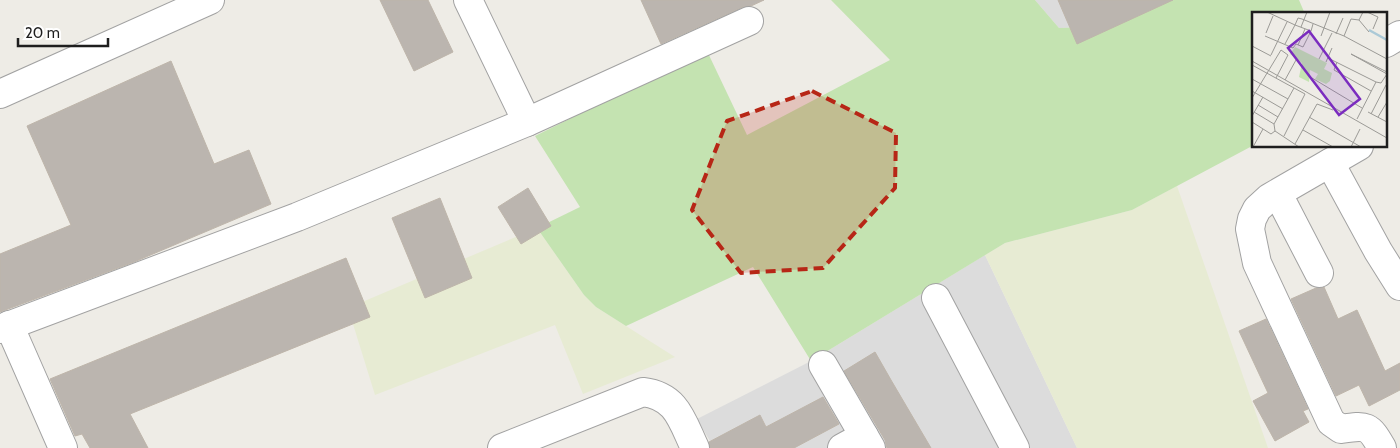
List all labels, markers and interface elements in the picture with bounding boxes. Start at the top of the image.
inset map [1252,12,1388,148]
scale bar [18,15,108,47]
text: 20 m [25,24,60,42]

